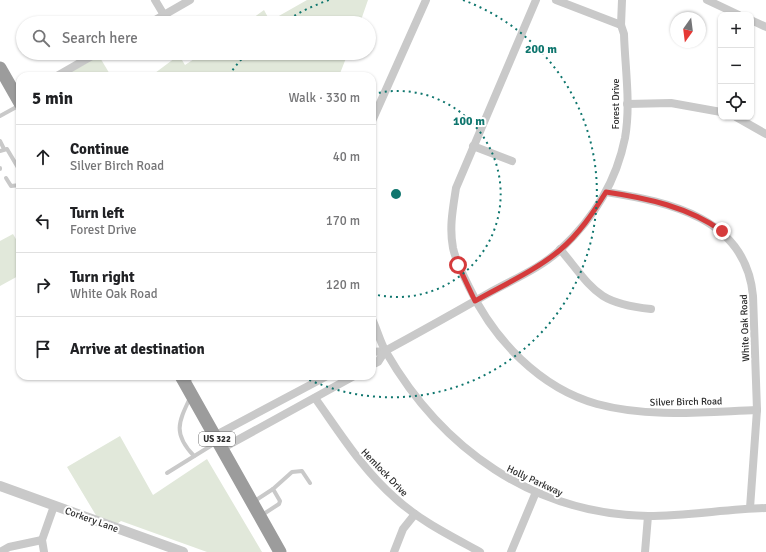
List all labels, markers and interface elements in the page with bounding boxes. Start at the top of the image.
north arrow [670,12,706,48]
map controls [718,12,754,120]
button: + [718,12,754,48]
search box [16,16,376,60]
icon: search [30,27,52,49]
text: Search here [62,29,138,47]
text: 200 m [525,42,557,57]
button: − [718,48,754,84]
street label: Forest Drive [610,78,622,130]
button: locate [718,84,754,120]
text: 5 min [32,88,73,109]
text: Walk · 330 m [289,90,360,106]
text: 100 m [453,114,485,129]
text: Continue [70,140,129,158]
icon: ahead [32,146,54,168]
text: 40 m [333,149,360,165]
text: Silver Birch Road [70,158,164,174]
centre of rings [389,187,403,201]
text: Turn left [70,204,124,222]
icon: left [32,210,54,232]
text: 170 m [326,213,360,229]
text: Forest Drive [70,222,136,238]
route end [713,222,731,240]
route start [449,256,467,274]
text: Turn right [70,268,135,286]
icon: right [32,274,54,296]
text: 120 m [326,277,360,293]
text: White Oak Road [70,286,158,302]
street label: White Oak Road [738,294,752,362]
icon: arrive [32,338,54,360]
text: Arrive at destination [70,340,205,358]
street label: Silver Birch Road [650,395,722,409]
road number: US 322 [199,432,235,446]
street label: Hemlock Drive [358,446,410,499]
street label: Holly Parkway [505,463,565,499]
street label: Corkery Lane [63,505,120,535]

